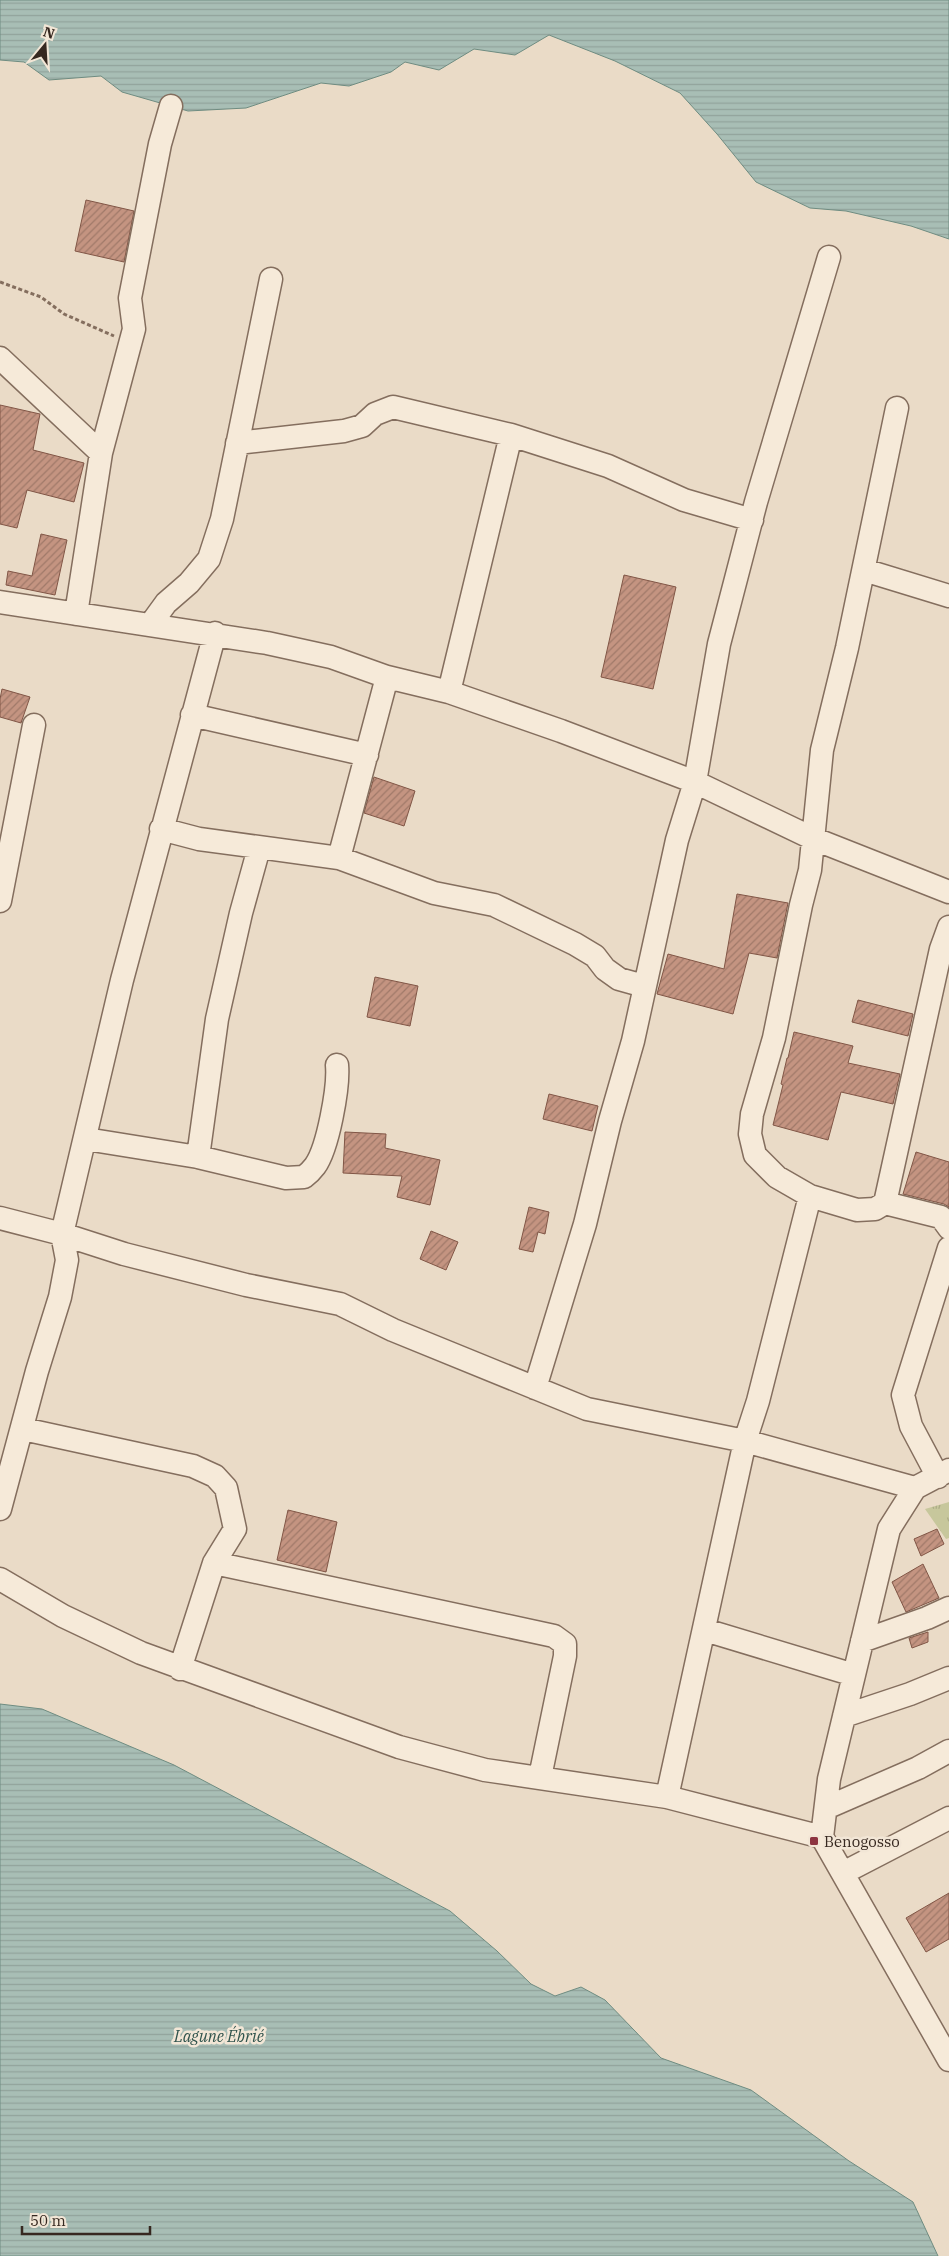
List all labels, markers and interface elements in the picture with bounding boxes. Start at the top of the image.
north arrow [20,20,70,70]
text: N [41,22,57,43]
place label: Benogosso [824,1832,900,1851]
marker: Benogosso [808,1835,820,1847]
water label: Lagune Ébrié [173,2025,265,2046]
scale bar [22,2204,150,2236]
text: 50 m [30,2211,66,2230]

